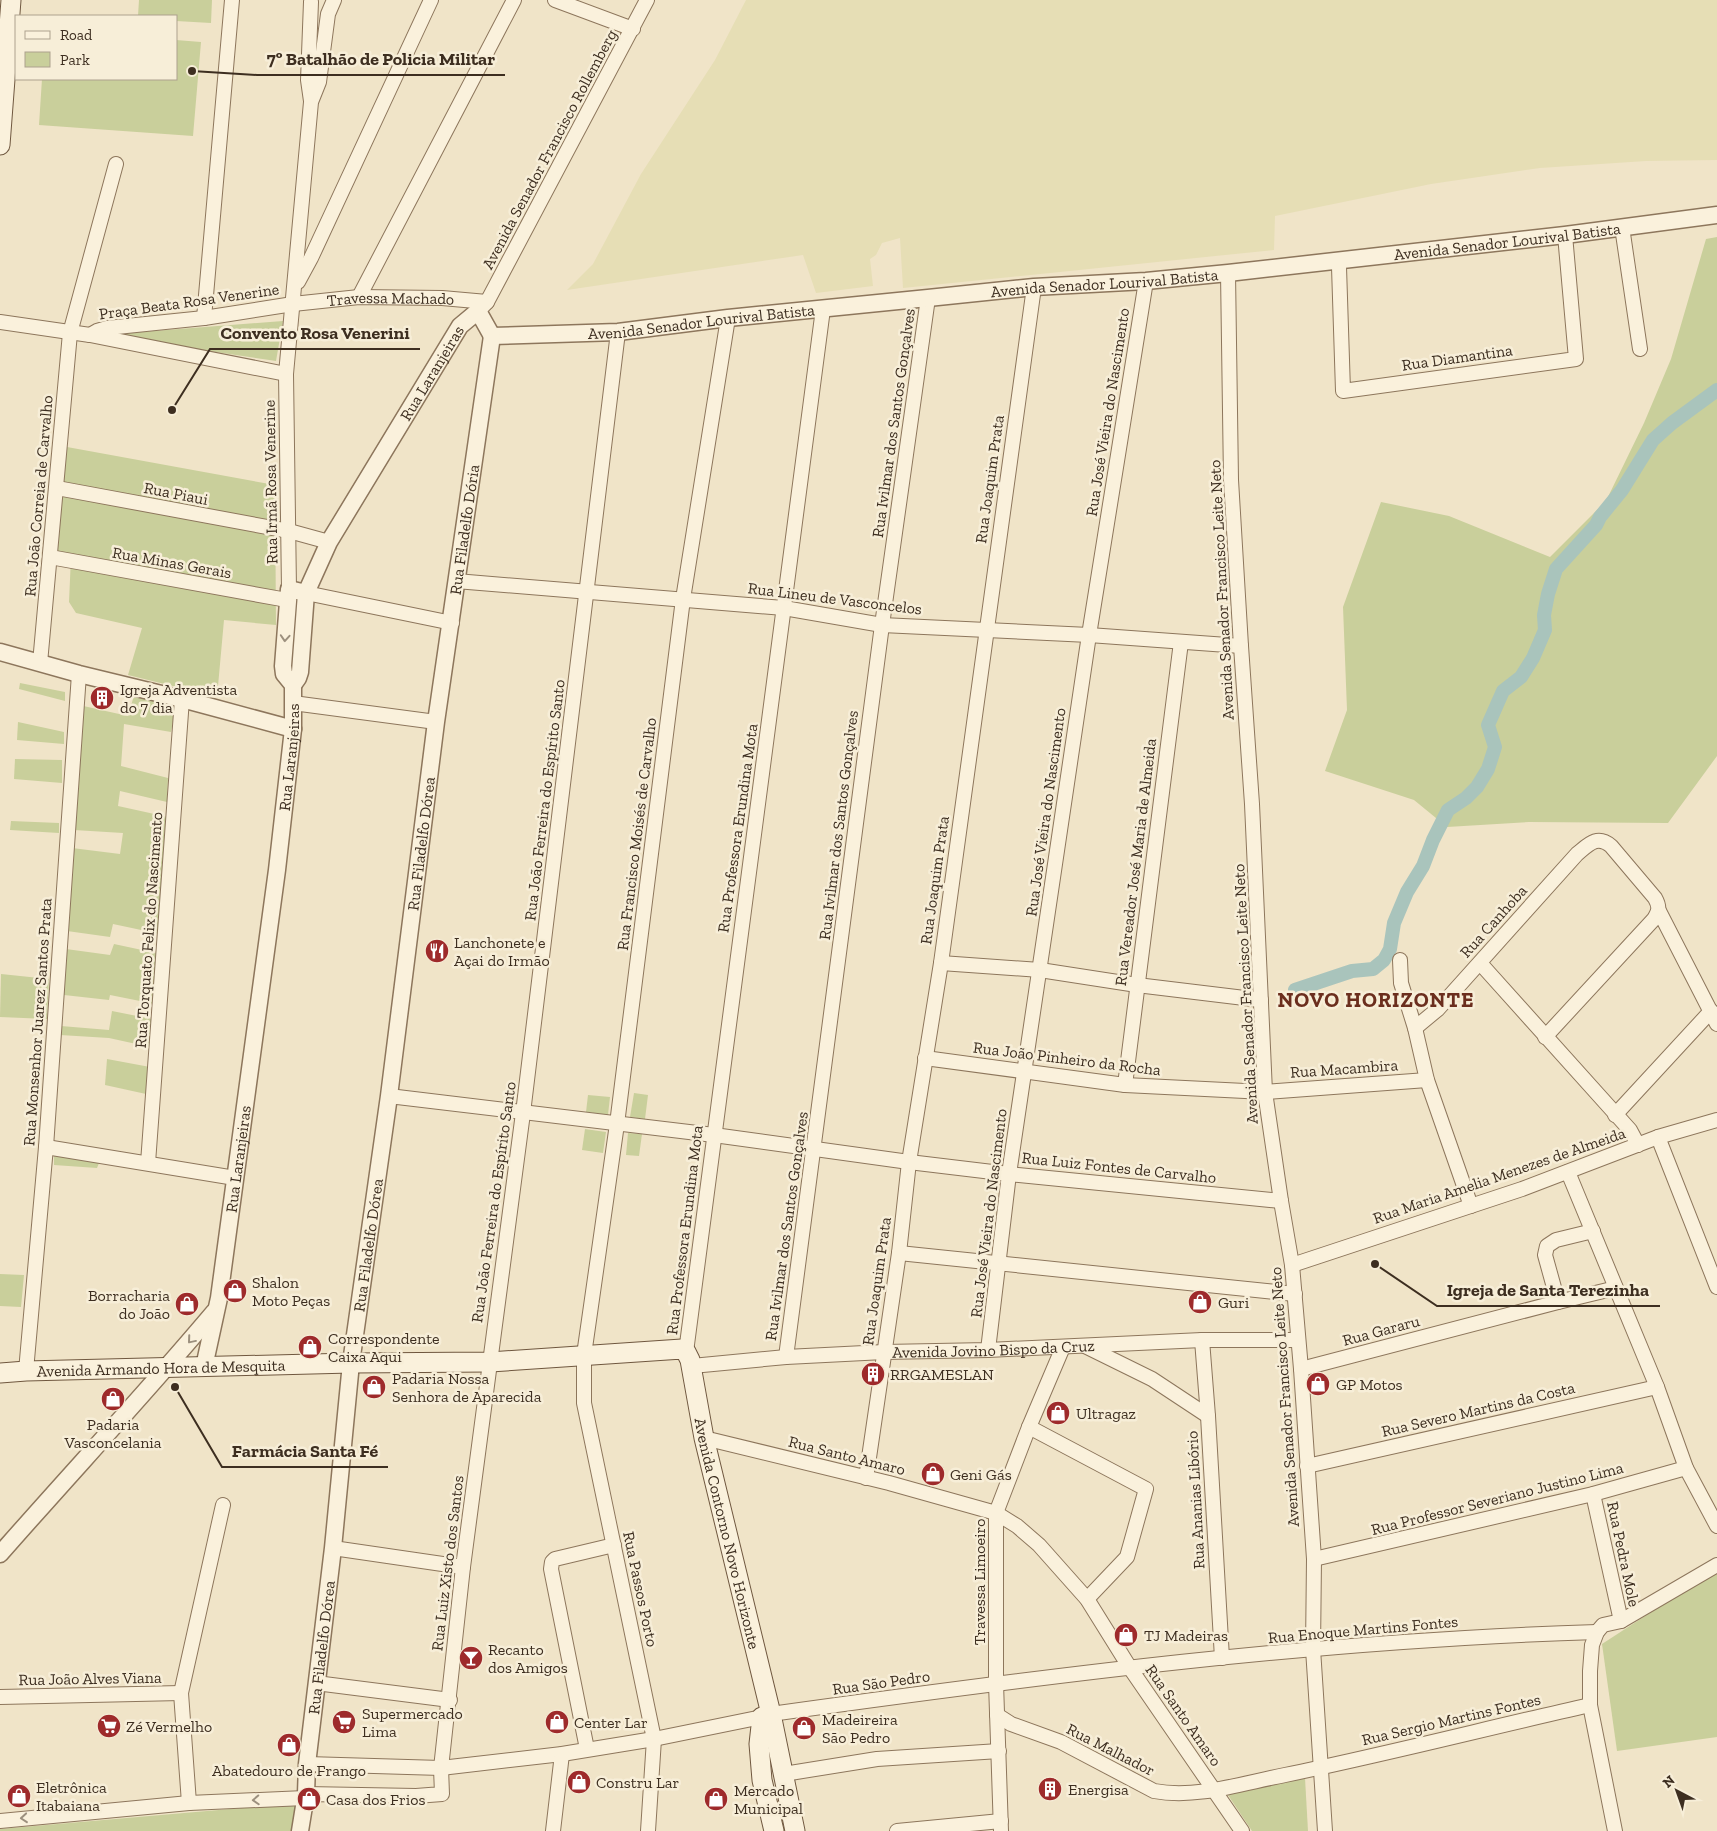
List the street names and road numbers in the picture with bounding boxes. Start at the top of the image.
street label: Avenida Senador Francisco Rollemberg [478,26,621,272]
street label: Avenida Senador Lourival Batista [1393,219,1622,264]
street label: Avenida Senador Lourival Batista [990,265,1219,301]
street label: Praça Beata Rosa Venerine [98,279,280,324]
street label: Travessa Machado [326,288,455,310]
street label: Avenida Senador Lourival Batista [588,300,816,343]
street label: Rua Ivilmar dos Santos Gonçalves [868,307,919,539]
street label: Rua José Vieira do Nascimento [1082,307,1133,518]
street label: Rua Laranjeiras [396,322,468,424]
street label: Rua Diamantina [1400,340,1514,375]
street label: Rua João Correia de Carvalho [20,395,57,597]
street label: Rua Irmã Rosa Venerine [260,400,281,564]
street label: Rua Joaquim Prata [971,413,1008,545]
street label: Avenida Senador Francisco Leite Neto [1205,459,1238,721]
street label: Rua Filadelfo Dória [446,463,483,596]
street label: Rua Piaui [142,478,210,509]
street label: Rua Minas Gerais [111,543,233,582]
street label: Rua Lineu de Vasconcelos [747,578,923,619]
street label: Rua João Ferreira do Espírito Santo [520,678,569,922]
street label: Rua Laranjeiras [275,703,303,812]
street label: Rua José Vieira do Nascimento [1021,707,1070,918]
street label: Rua Ivilmar dos Santos Gonçalves [815,709,862,941]
street label: Rua Francisco Moisés de Carvalho [613,717,660,952]
street label: Rua Professora Erundina Mota [713,722,762,934]
street label: Rua Vereador José Maria de Almeida [1111,737,1160,987]
street label: Rua Filadelfo Dórea [403,775,439,912]
street label: Rua Torquato Felix do Nascimento [131,811,166,1049]
street label: Rua Joaquim Prata [916,814,953,946]
street label: Avenida Senador Francisco Leite Neto [1229,863,1262,1125]
street label: Rua Canhoba [1456,881,1531,961]
street label: Rua Monsenhor Juarez Santos Prata [19,897,56,1147]
street label: Rua João Pinheiro da Rocha [972,1038,1162,1079]
street label: Rua Macambira [1289,1055,1399,1082]
street label: Rua João Ferreira do Espírito Santo [467,1080,520,1324]
street label: Rua Laranjeiras [222,1104,255,1214]
street label: Rua José Vieira do Nascimento [966,1107,1011,1319]
street label: Rua Ivilmar dos Santos Gonçalves [761,1110,812,1342]
street label: Rua Maria Amelia Menezes de Almeida [1370,1123,1628,1228]
street label: Rua Professora Erundina Mota [662,1124,707,1336]
street label: Rua Luiz Fontes de Carvalho [1021,1148,1217,1187]
street label: Rua Filadelfo Dórea [349,1177,387,1313]
street label: Rua Joaquim Prata [858,1215,895,1347]
street label: Avenida Senador Francisco Leite Neto [1266,1266,1303,1528]
street label: Rua Gararu [1340,1311,1422,1350]
street label: Avenida Jovino Bispo da Cruz [892,1336,1095,1362]
street label: Avenida Armando Hora de Mesquita [36,1356,286,1381]
street label: Rua Severo Martins da Costa [1380,1378,1577,1441]
street label: Avenida Contorno Novo Horizonte [691,1416,764,1651]
street label: Rua Ananias Libório [1182,1430,1209,1570]
street label: Rua Santo Amaro [786,1432,907,1479]
street label: Rua Professor Severiano Justino Lima [1369,1458,1625,1539]
street label: Rua Luiz Xisto dos Santos [427,1474,468,1652]
street label: Rua Pedra Mole [1603,1500,1644,1608]
street label: Travessa Limoeiro [970,1519,989,1645]
street label: Rua Passos Porto [619,1530,662,1649]
street label: Rua Filadelfo Dórea [304,1579,339,1715]
street label: Rua Enoque Martins Fontes [1267,1612,1459,1647]
street label: Rua Santo Amaro [1141,1661,1226,1770]
street label: Rua São Pedro [831,1666,931,1699]
street label: Rua João Alves Viana [18,1668,162,1689]
street label: Rua Sergio Martins Fontes [1360,1690,1542,1749]
street label: Rua Malhador [1063,1719,1158,1780]

